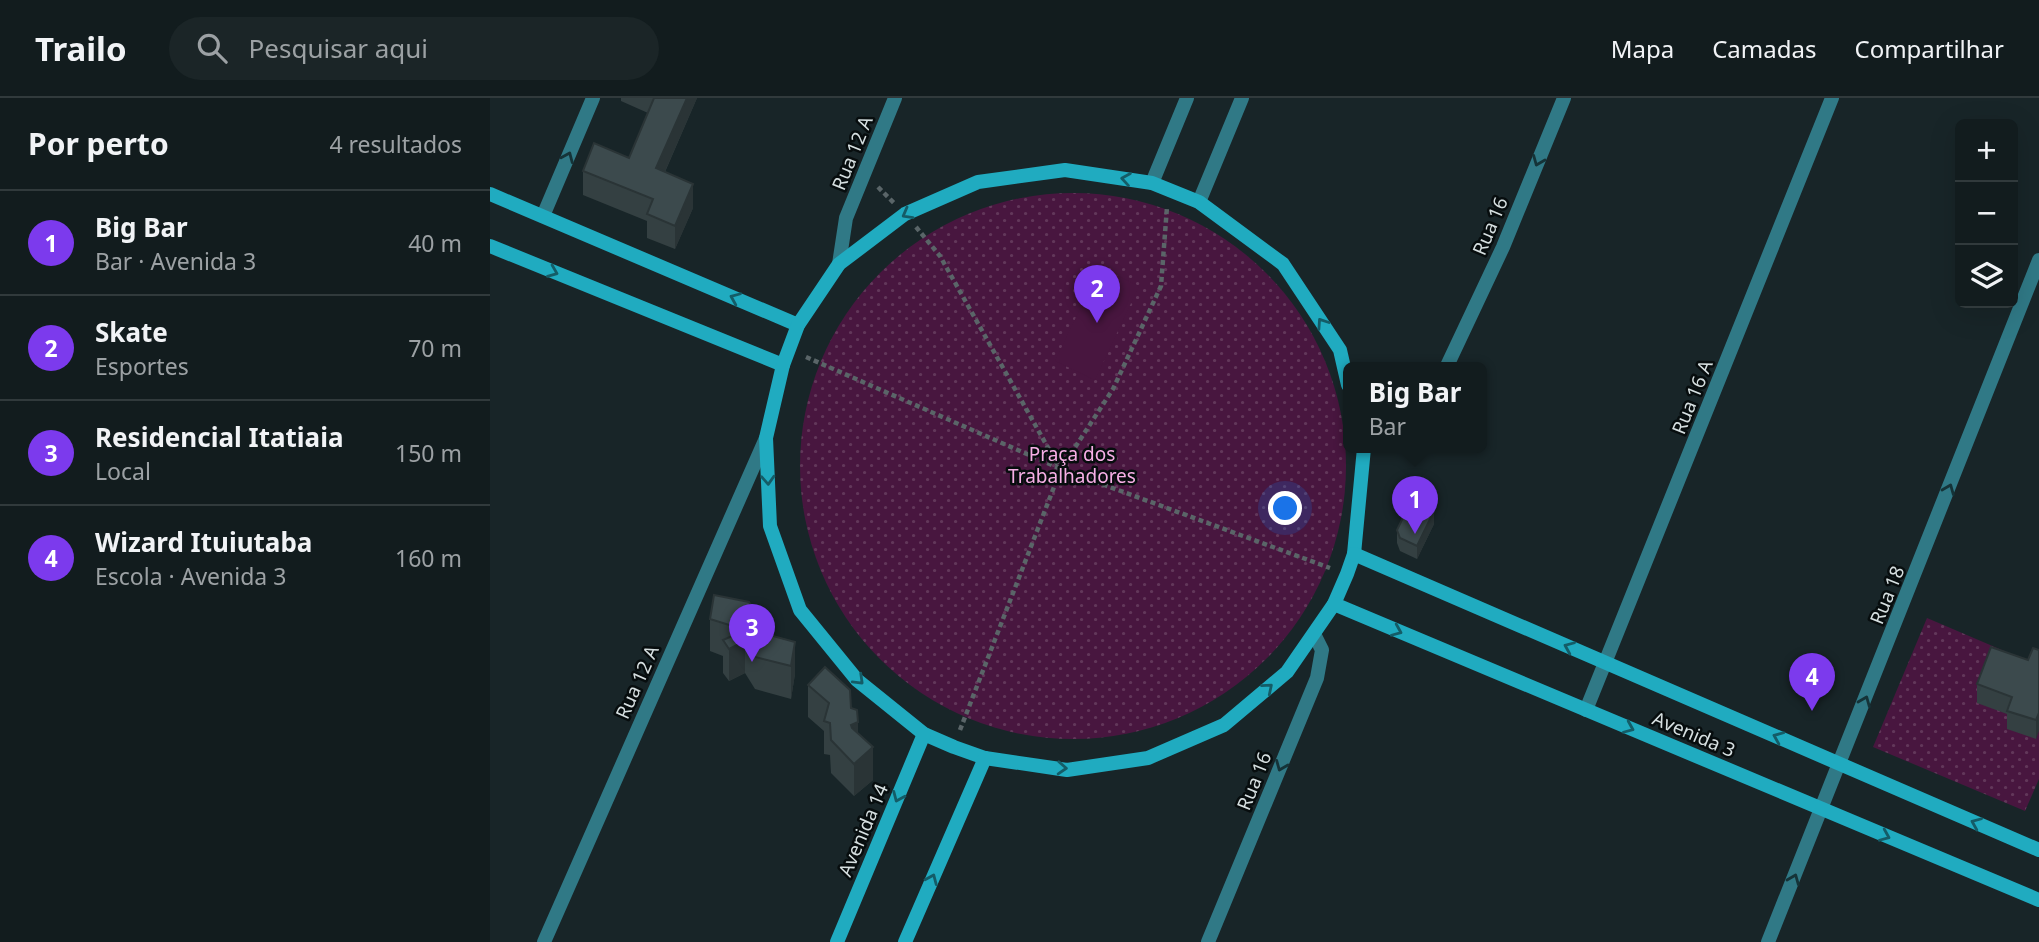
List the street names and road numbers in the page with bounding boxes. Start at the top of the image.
street label: Rua 12 A [825,111,879,194]
street label: Rua 16 [1466,193,1514,259]
street label: Rua 16 A [1665,355,1719,438]
street label: Rua 18 [1864,562,1910,628]
street label: Rua 12 A [609,640,665,723]
street label: Avenida 3 [1649,705,1739,763]
street label: Rua 16 [1231,748,1277,814]
street label: Avenida 14 [832,780,894,880]

